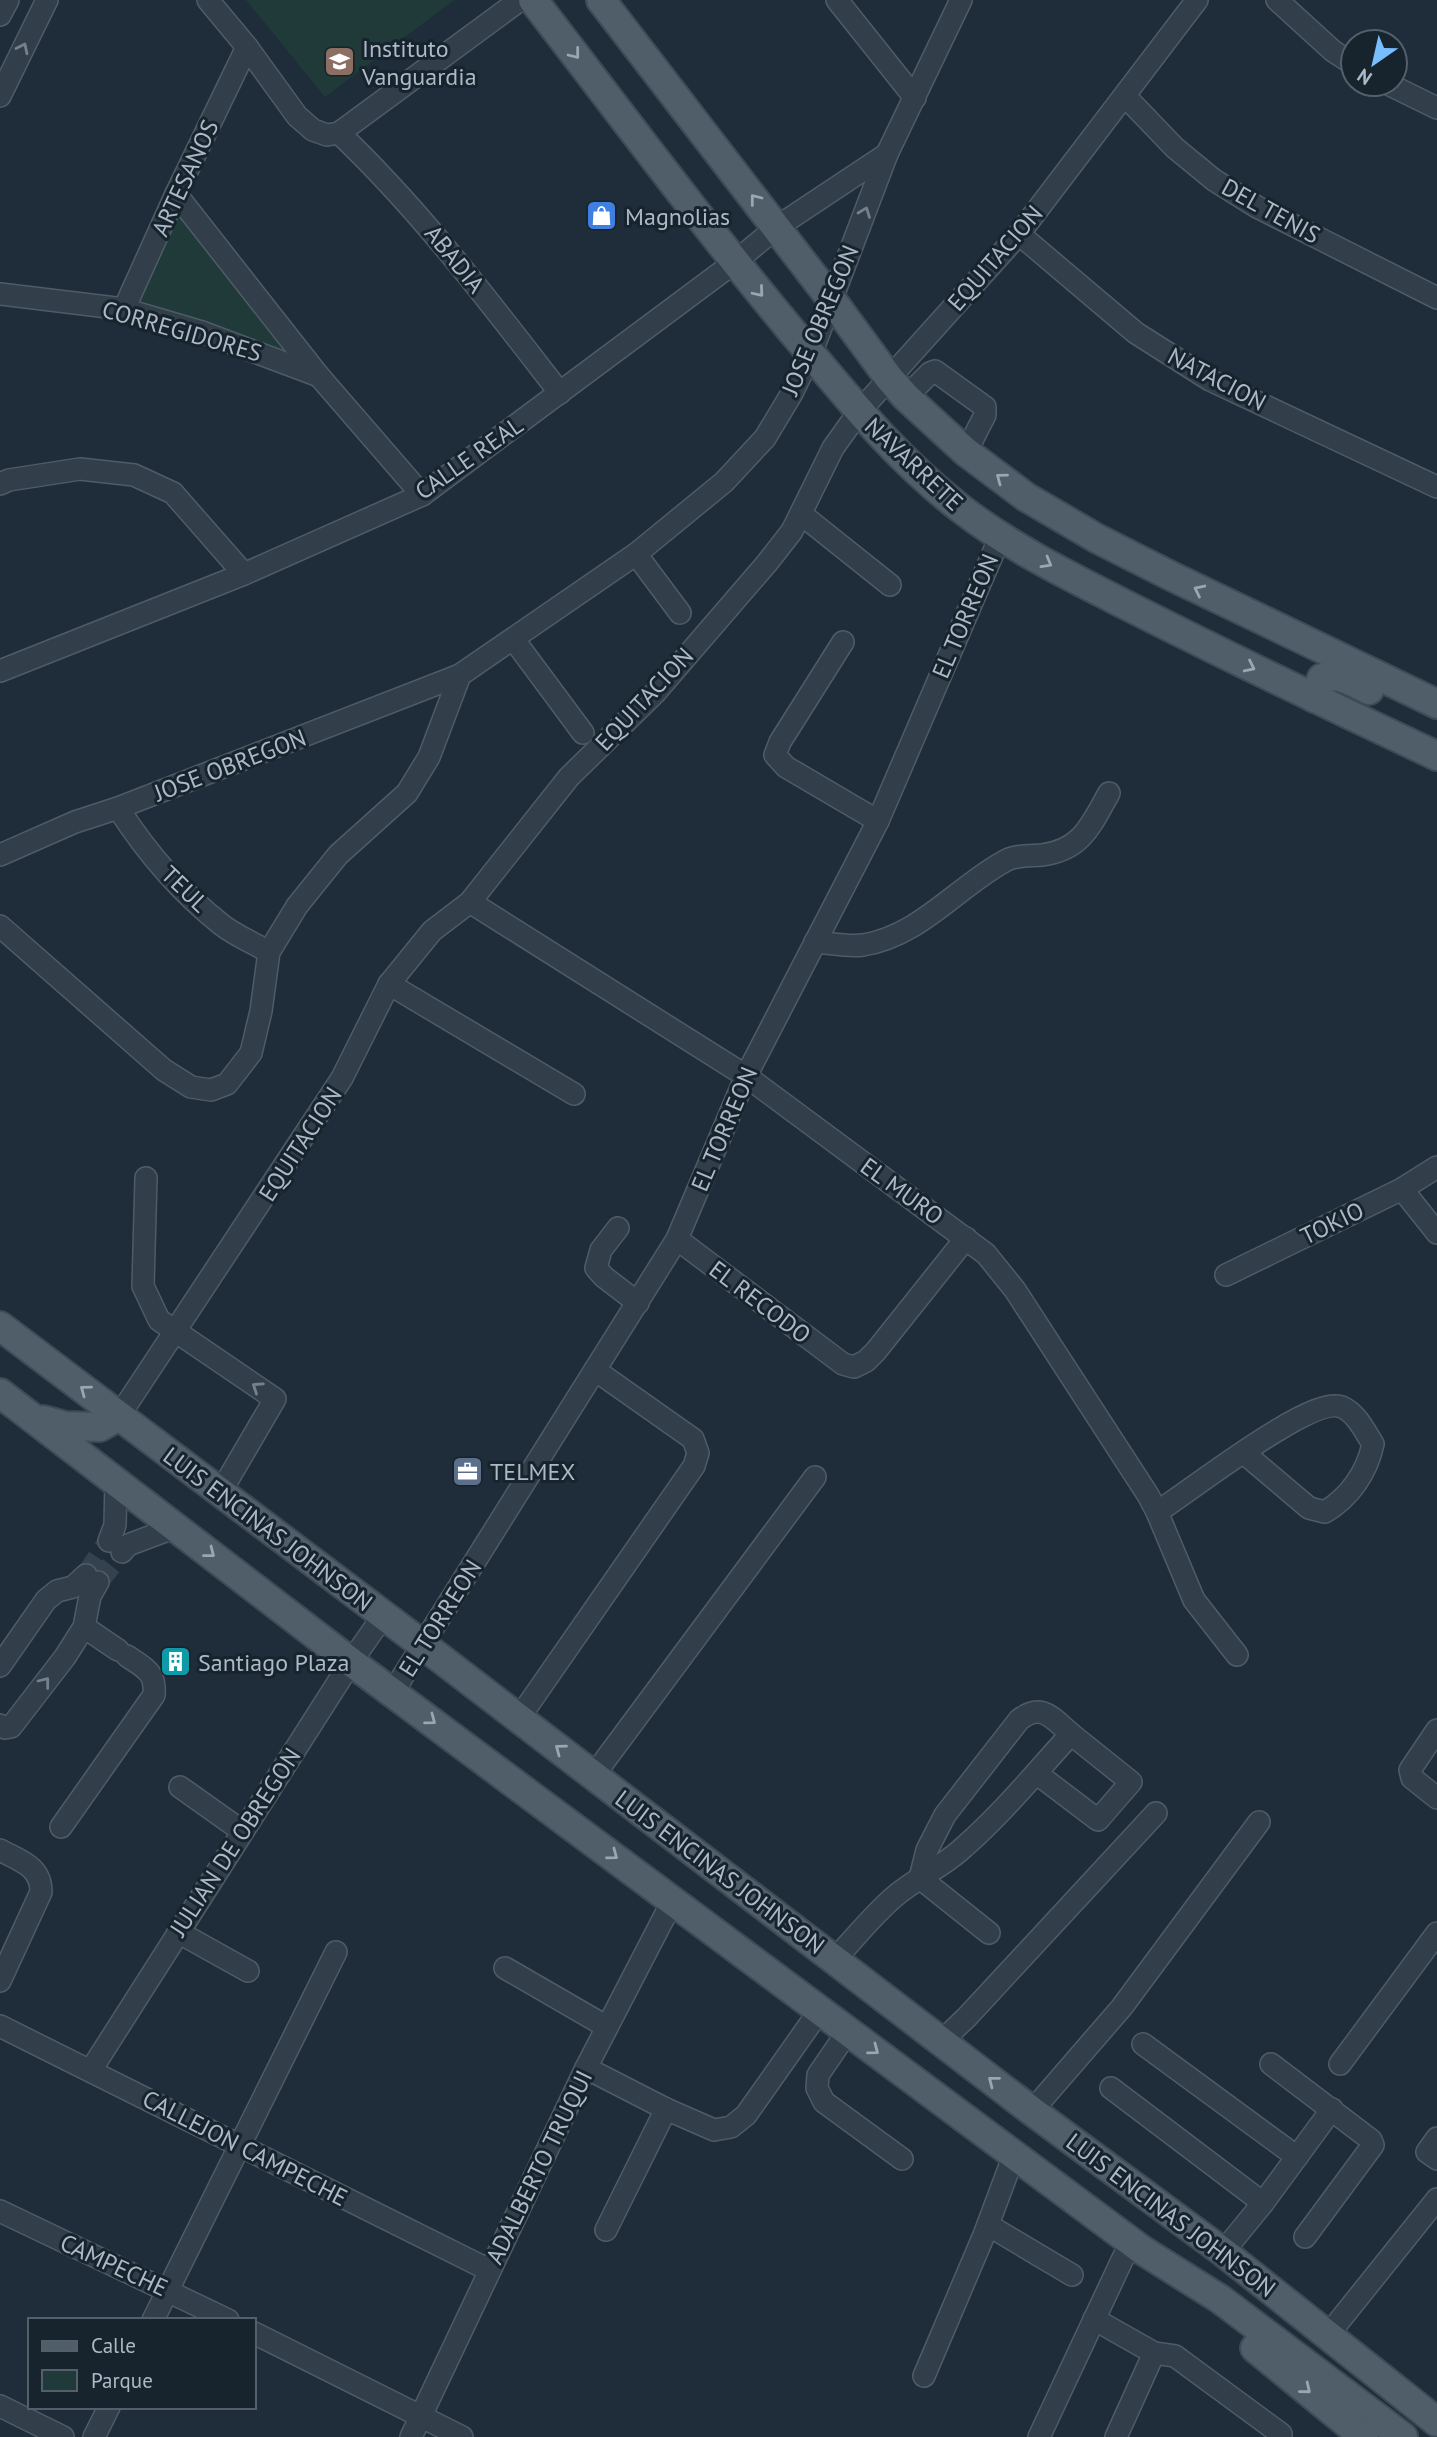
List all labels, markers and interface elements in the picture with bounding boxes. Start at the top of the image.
north arrow [1339,28,1409,98]
place label: Instituto Vanguardia [361,33,477,92]
one-way arrow [15,43,29,55]
school or university icon: Instituto Vanguardia [322,45,356,79]
one-way arrow [566,46,579,59]
text: N [1353,64,1376,91]
street label: ARTESANOS [145,115,225,241]
street label: DEL TENIS [1216,171,1326,251]
one-way arrow [750,194,763,206]
shop icon: Magnolias [585,199,619,233]
street label: EQUITACION [941,199,1049,317]
place label: Magnolias [625,201,730,232]
one-way arrow [856,207,870,219]
street label: ABADIA [418,219,492,299]
street label: JOSE OBREGON [774,240,866,401]
one-way arrow [751,284,764,296]
street label: CORREGIDORES [99,293,265,369]
street label: NATACION [1162,340,1272,418]
street label: CALLE REAL [409,410,529,506]
street label: NAVARRETE [858,411,970,517]
one-way arrow [996,474,1009,486]
street label: EL TORREON [925,549,1005,683]
one-way arrow [1040,555,1052,568]
one-way arrow [1194,584,1206,598]
street label: EQUITACION [588,641,700,757]
one-way arrow [1243,658,1255,672]
street label: JOSE OBREGON [149,722,310,809]
street label: TEUL [155,859,215,919]
street label: EL TORREON [684,1062,764,1196]
street label: EQUITACION [252,1081,348,1207]
street label: EL MURO [854,1151,950,1231]
street label: TOKIO [1295,1194,1369,1252]
street label: EL RECODO [703,1254,817,1350]
one-way arrow [252,1383,265,1395]
one-way arrow [80,1386,93,1399]
street label: LUIS ENCINAS JOHNSON [157,1440,379,1618]
office icon: TELMEX [450,1454,484,1488]
place label: TELMEX [490,1456,575,1487]
one-way arrow [202,1544,215,1557]
street label: EL TORREON [392,1554,488,1682]
building icon: Santiago Plaza [158,1645,192,1679]
place label: Santiago Plaza [198,1647,349,1678]
one-way arrow [37,1677,50,1690]
one-way arrow [423,1711,435,1724]
street label: JULIAN DE OBREGON [162,1742,307,1943]
one-way arrow [555,1745,567,1758]
street label: LUIS ENCINAS JOHNSON [609,1783,831,1961]
one-way arrow [605,1847,618,1860]
one-way arrow [866,2042,879,2055]
street label: ADALBERTO TRUQUI [479,2065,599,2269]
one-way arrow [989,2076,1001,2089]
street label: CALLEJON CAMPECHE [137,2083,353,2213]
street label: LUIS ENCINAS JOHNSON [1060,2126,1282,2304]
street label: CAMPECHE [55,2227,173,2303]
legend [28,2318,256,2409]
text: Calle [91,2332,136,2359]
text: Parque [91,2367,153,2394]
one-way arrow [1298,2381,1310,2394]

